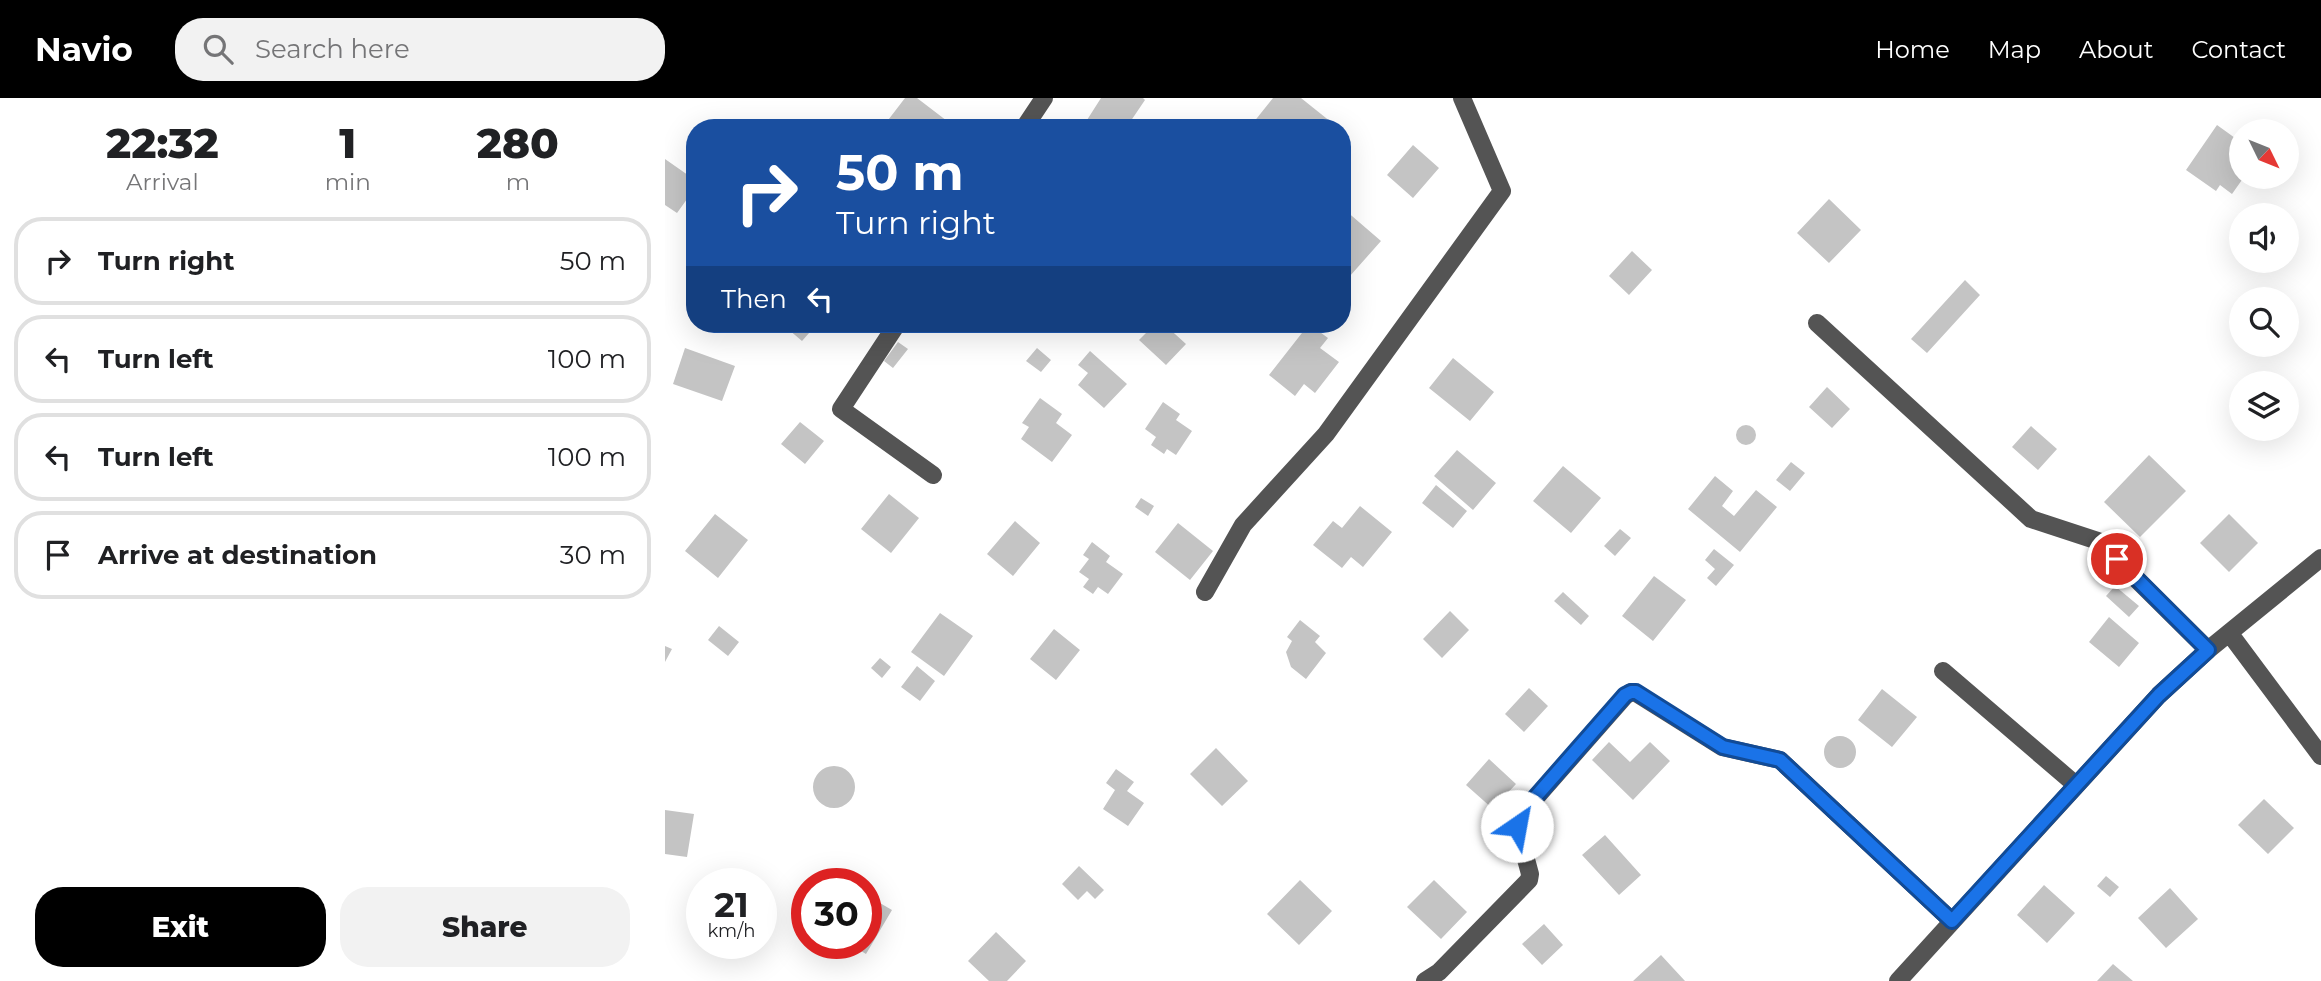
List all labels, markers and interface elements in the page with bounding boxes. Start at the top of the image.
search box [175,18,665,81]
text: Navio [35,29,133,69]
icon: search [199,30,237,68]
text: Search here [255,33,410,65]
text: Home [1875,35,1950,64]
text: Map [1988,35,2041,64]
text: About [2079,35,2153,64]
text: Contact [2191,35,2286,64]
text: 22:32 [106,117,219,169]
text: 1 [339,117,356,169]
text: 280 [477,117,559,169]
north arrow [2229,119,2299,189]
map controls [2229,119,2299,441]
text: 50 m [836,143,964,202]
icon: right [721,147,812,238]
text: Arrival [126,168,199,196]
text: min [325,168,371,196]
text: m [506,168,530,196]
text: Turn right [836,203,996,242]
button: sound [2229,203,2299,273]
icon: right [39,242,77,280]
text: Turn right [98,245,234,277]
text: 50 m [560,245,626,277]
icon: left [801,280,839,318]
text: Then [721,283,787,315]
button: search [2229,287,2299,357]
icon: left [39,340,77,378]
text: Turn left [98,343,214,375]
text: 100 m [548,343,626,375]
button: layers [2229,371,2299,441]
icon: left [39,438,77,476]
text: Turn left [98,441,214,473]
text: 100 m [548,441,626,473]
pin [2087,529,2147,589]
icon: arrive [39,536,77,574]
text: Arrive at destination [98,539,377,571]
text: 30 m [560,539,626,571]
icon: arrive [2098,540,2136,578]
position arrow [1480,789,1554,863]
speed limit sign: 30 [791,868,882,959]
text: 21 [714,883,749,926]
button: Exit [35,887,326,967]
button: Share [340,887,630,967]
text: km/h [707,920,756,942]

